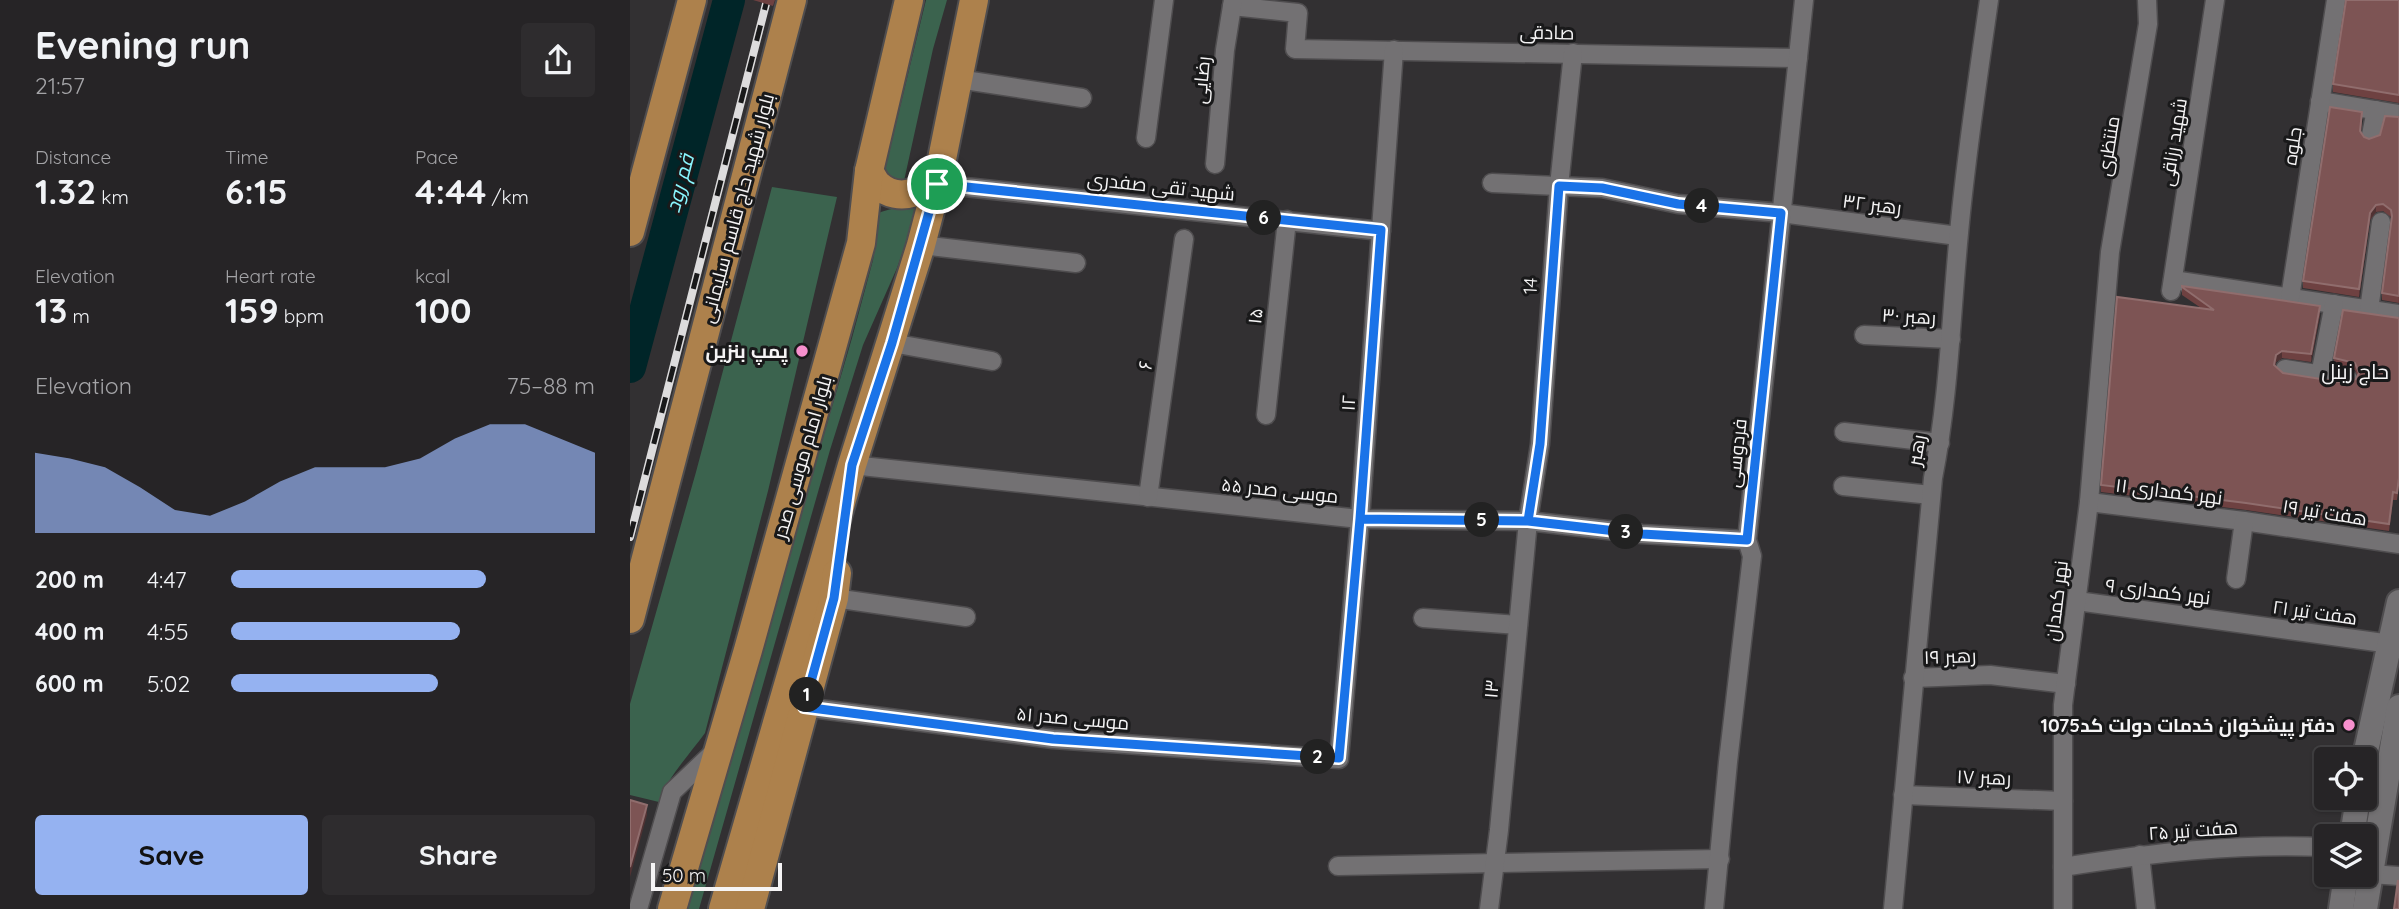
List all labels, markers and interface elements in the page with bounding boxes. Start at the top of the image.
street label: صادقی [1519,20,1575,44]
text: Evening run [35,21,250,69]
button: share [521,23,595,97]
street label: رضایی [1187,55,1215,105]
text: 21:57 [35,71,85,100]
street label: بلوار شهید حاج قاسم سلیمانی [695,91,781,326]
street label: شهید رزاقی [2154,96,2192,188]
street label: منتظری [2091,114,2125,178]
street label: جلوه [2277,125,2307,167]
text: Distance [35,145,111,169]
text: Time [225,145,269,169]
text: Pace [415,145,458,169]
water label: قم رود [659,150,702,216]
pin [907,154,967,214]
icon: arrive [918,165,956,203]
street label: شهید تقی صفدری [1086,166,1236,206]
text: 1.32 [35,169,96,213]
text: 6:15 [225,169,288,213]
text: 4:44 [415,169,486,213]
text: km [96,185,129,209]
text: /km [486,185,529,209]
pin: 4 [1684,188,1720,224]
street label: رهبر ۳۲ [1841,188,1903,220]
text: 4 [1696,193,1707,217]
pin: 6 [1246,200,1282,235]
text: 6 [1258,205,1269,229]
text: Elevation [35,264,115,288]
text: Heart rate [225,264,316,288]
text: kcal [415,264,450,288]
street label: 14 [1517,277,1543,295]
text: 13 [35,288,67,332]
text: 159 [225,288,279,332]
text: 100 [415,288,472,332]
street label: رهبر ۳۰ [1881,303,1937,329]
text: m [67,304,90,328]
text: bpm [279,304,324,328]
street label: ۱۵ [1242,307,1268,325]
place label: پمپ بنزین [706,339,788,365]
marker: پمپ بنزین [794,343,810,359]
district label: حاج زینل [2321,358,2389,386]
street label: ۶ [1132,359,1158,371]
text: Elevation [35,371,132,400]
text: 75–88 m [507,371,595,400]
street label: بلوار امام موسی صدر [767,373,839,543]
street label: ۱۲ [1335,394,1361,412]
street label: فردوسی [1720,417,1752,489]
street label: رهبر [1901,432,1931,469]
street label: موسی صدر ۵۵ [1220,472,1340,508]
street label: نهر کمداری ۱۱ [2114,473,2224,509]
street label: هفت تیر ۱۹ [2281,493,2369,531]
pin: 5 [1464,503,1500,538]
text: 5 [1476,507,1487,531]
pin: 3 [1608,514,1644,550]
text: 3 [1620,519,1631,543]
street label: نهر کمدان [2039,559,2073,643]
text: 200 m [35,565,104,594]
text: 4:47 [147,565,187,594]
street label: نهر کمداری ۹ [2104,573,2212,609]
street label: هفت تیر ۲۱ [2271,594,2359,630]
text: 400 m [35,617,104,646]
text: 4:55 [147,617,189,646]
street label: رهبر ۱۹ [1923,643,1977,669]
text: 600 m [35,669,104,698]
text: 5:02 [147,669,190,698]
pin: 1 [790,678,824,712]
street label: ۱۳ [1478,679,1504,699]
text: 1 [803,682,810,706]
street label: موسی صدر ۵۱ [1016,701,1130,735]
place label: دفتر پیشخوان خدمات دولت کد1075 [2041,713,2335,739]
marker: دفتر پیشخوان خدمات دولت کد1075 [2341,717,2357,733]
pin: 2 [1300,740,1336,774]
text: 2 [1312,744,1323,768]
map controls [2314,747,2377,887]
button: locate [2314,747,2377,810]
street label: رهبر ۱۷ [1956,764,2012,790]
button: Save [35,815,308,895]
button: Share [322,815,595,895]
street label: هفت تیر ۲۵ [2147,815,2239,845]
button: layers [2314,824,2377,887]
scale bar [651,860,782,892]
text: 50 m [662,863,706,887]

